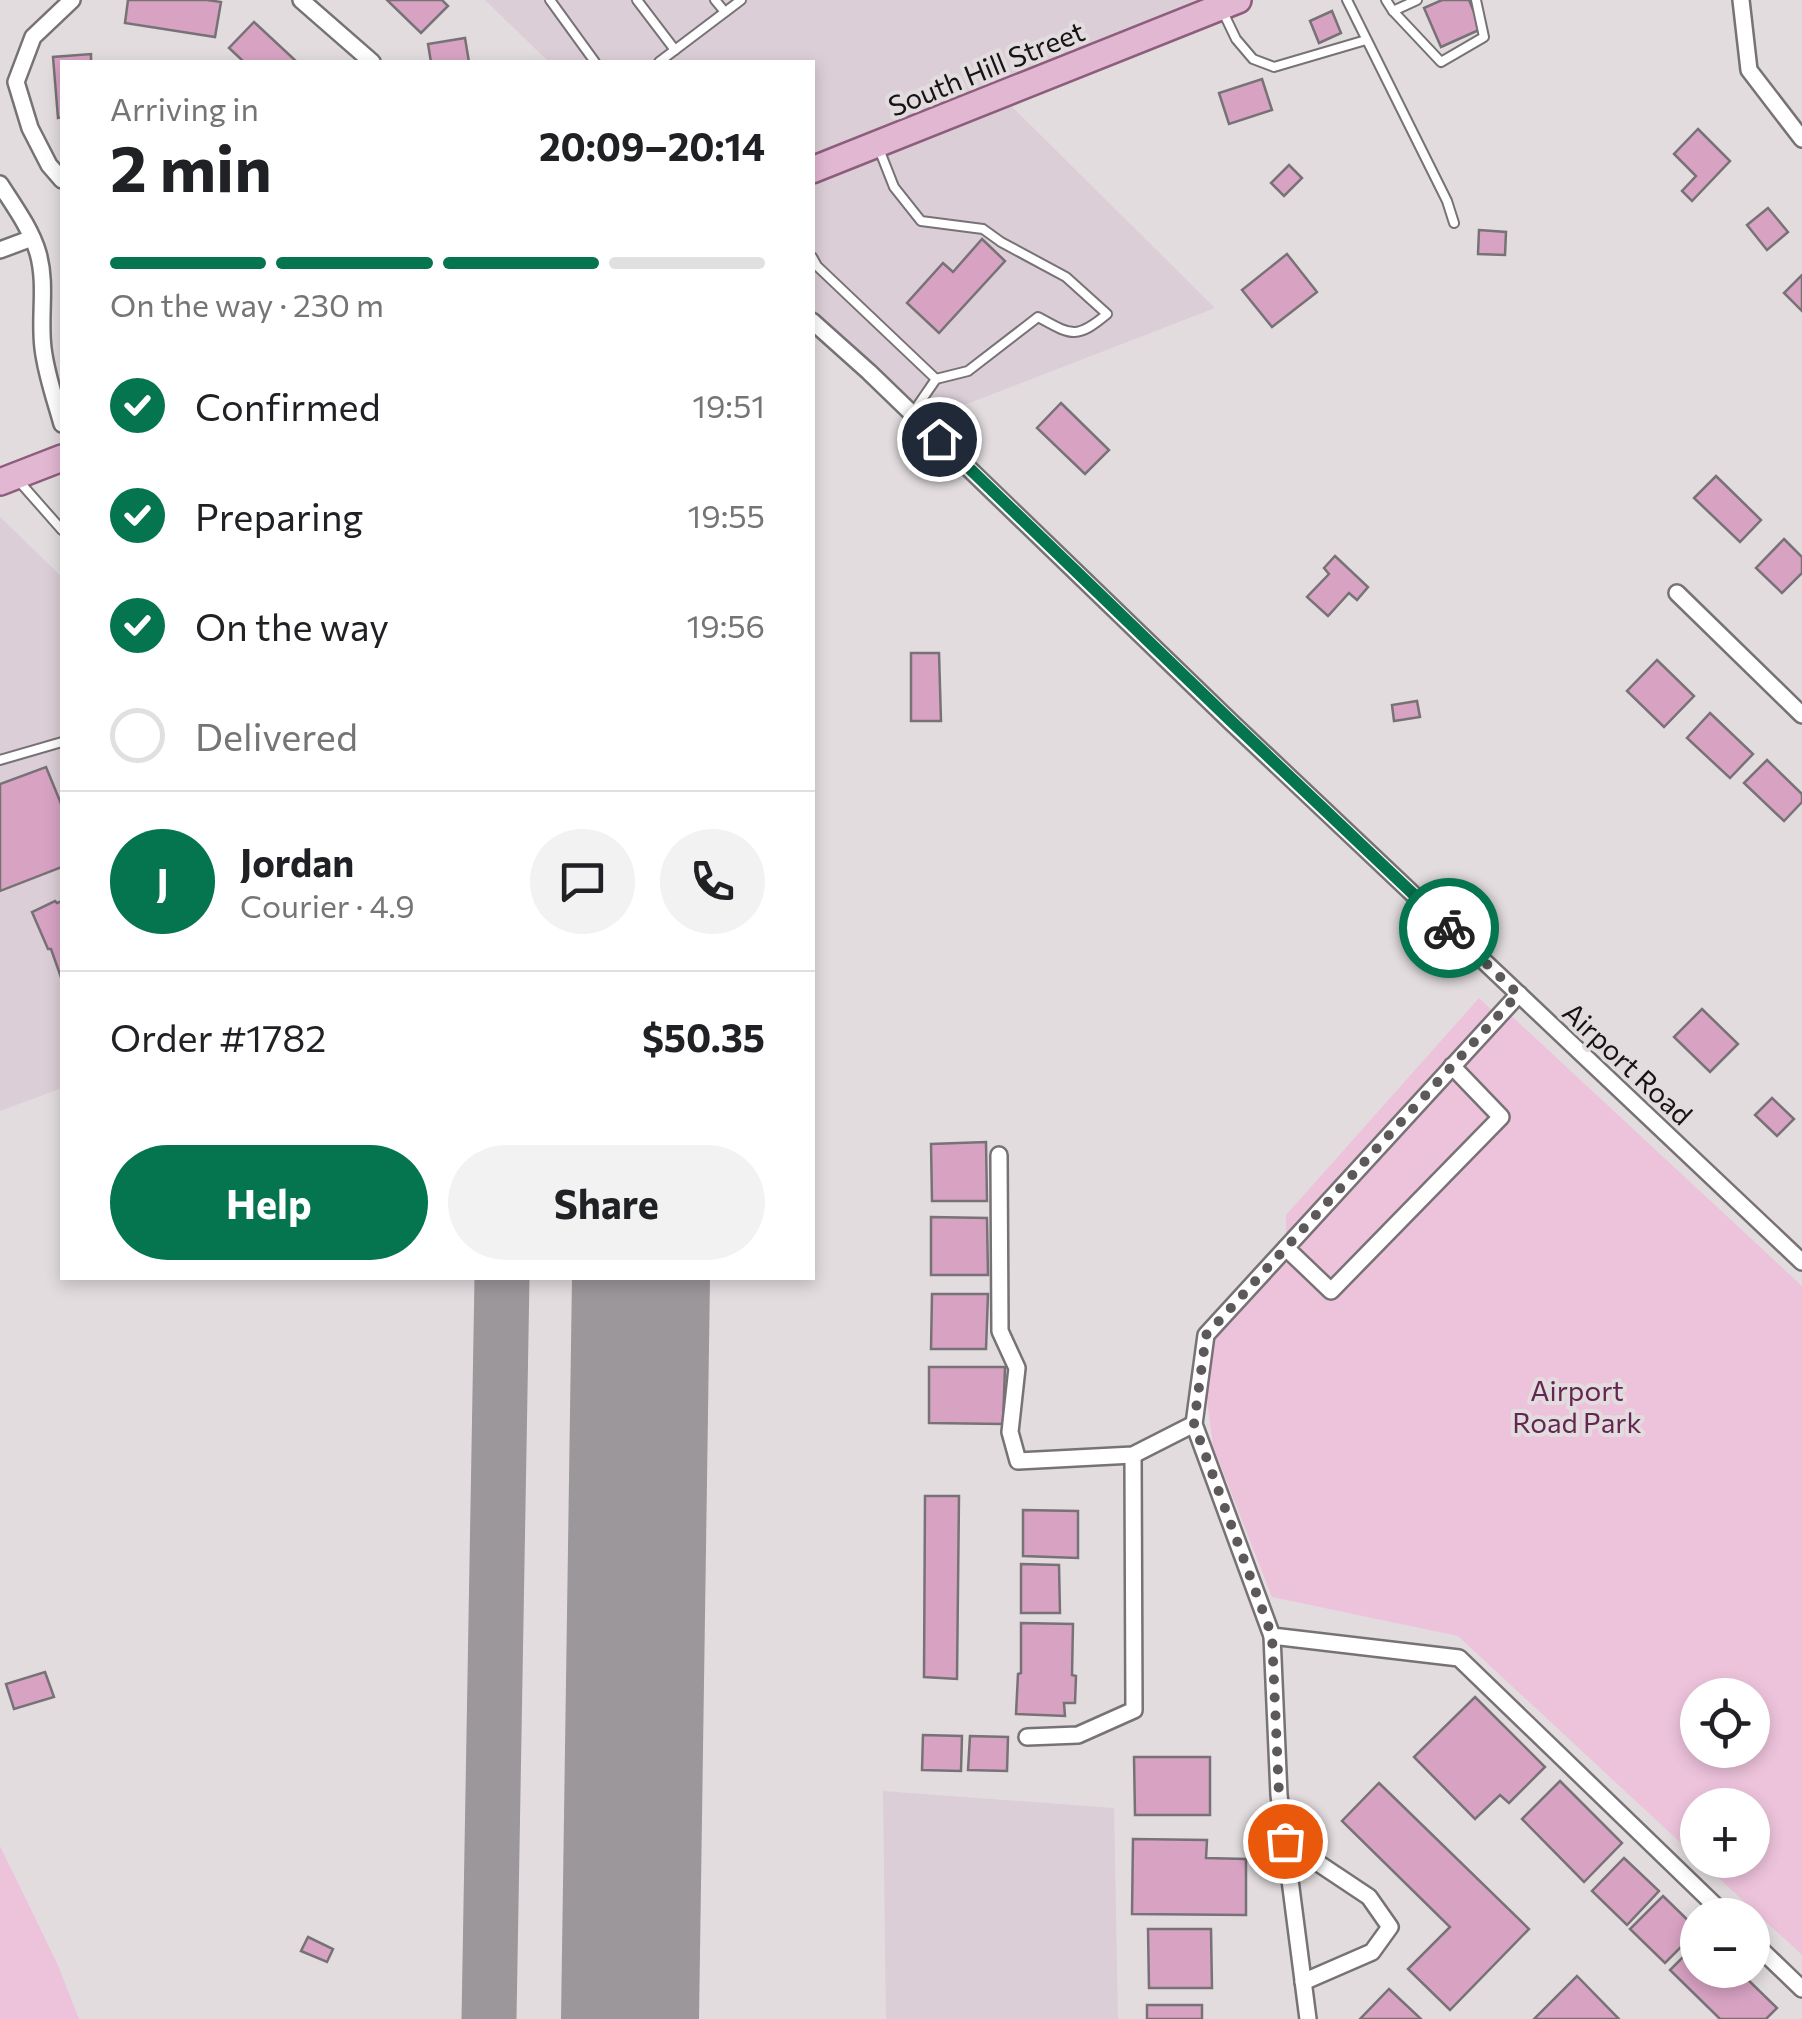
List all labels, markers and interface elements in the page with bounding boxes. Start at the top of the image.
street label: South Hill Street [883,13,1089,123]
text: Arriving in [110,88,259,128]
text: 20:09–20:14 [539,122,765,169]
text: 2 min [110,126,272,205]
text: On the way · 230 m [110,284,384,324]
icon: check [110,378,165,433]
text: Confirmed [195,382,381,429]
text: 19:51 [692,385,765,425]
pin [897,397,982,482]
icon: home [912,412,967,467]
icon: check [110,488,165,543]
text: Preparing [195,492,363,539]
text: 19:55 [688,495,765,535]
icon: check [110,598,165,653]
text: On the way [195,602,389,649]
text: 19:56 [687,605,765,645]
text: Delivered [195,712,358,759]
button: chat [530,829,635,934]
button: phone [660,829,765,934]
text: Jordan [240,838,354,885]
text: J [156,858,169,905]
courier [1399,878,1499,978]
text: Courier · 4.9 [240,885,415,925]
icon: bike [1422,901,1477,956]
street label: Airport Road [1556,994,1700,1132]
text: Order #1782 [110,1013,326,1060]
text: $50.35 [642,1013,765,1060]
button: Help [110,1145,428,1260]
button: Share [448,1145,765,1260]
park label: Airport Road Park [1512,1373,1642,1439]
map controls [1680,1678,1770,1988]
button: locate [1680,1678,1770,1768]
button: + [1680,1788,1770,1878]
pin [1243,1799,1328,1884]
icon: bag [1258,1814,1313,1869]
button: − [1680,1898,1770,1988]

